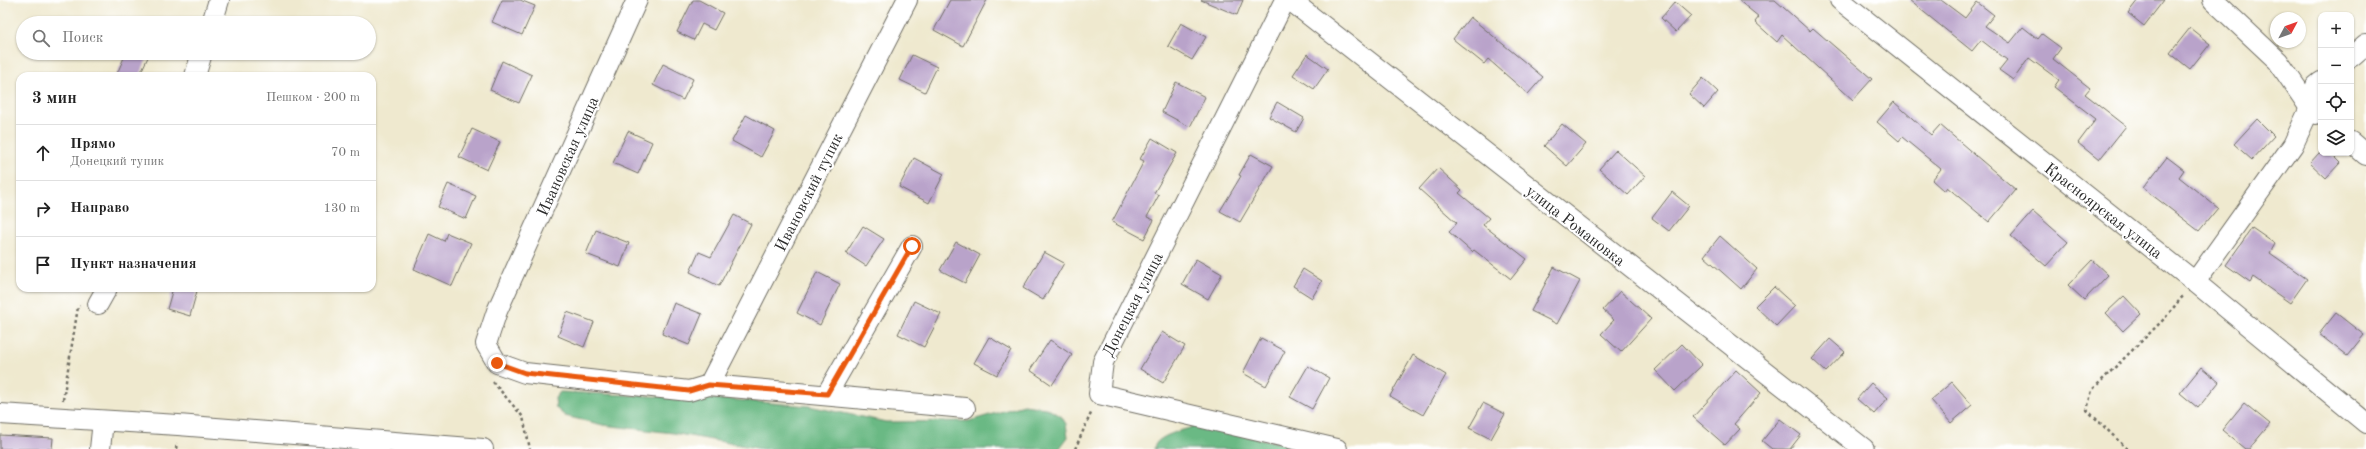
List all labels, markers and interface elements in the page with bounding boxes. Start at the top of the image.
north arrow [2270,12,2306,48]
map controls [2318,12,2354,156]
button: + [2318,12,2354,48]
search box [16,16,376,60]
icon: search [30,27,52,49]
text: Поиск [62,31,103,46]
button: − [2318,48,2354,84]
button: locate [2318,84,2354,120]
text: 3 мин [32,90,77,107]
text: Пешком · 200 m [266,91,360,104]
street label: Ивановская улица [535,95,602,219]
button: layers [2318,120,2354,156]
street label: Ивановский тупик [773,131,847,255]
text: Прямо [70,137,116,152]
icon: ahead [32,142,54,164]
text: 70 m [331,146,360,159]
text: Донецкий тупик [70,155,164,168]
street label: Красноярская улица [2041,161,2165,262]
street label: улица Романовка [1522,183,1627,270]
icon: right [32,198,54,220]
text: Направо [70,201,129,216]
text: 130 m [323,202,360,215]
route start [903,237,921,255]
street label: Донецкая улица [1101,250,1167,359]
icon: arrive [32,254,54,276]
text: Пункт назначения [70,257,197,272]
route end [488,354,506,372]

